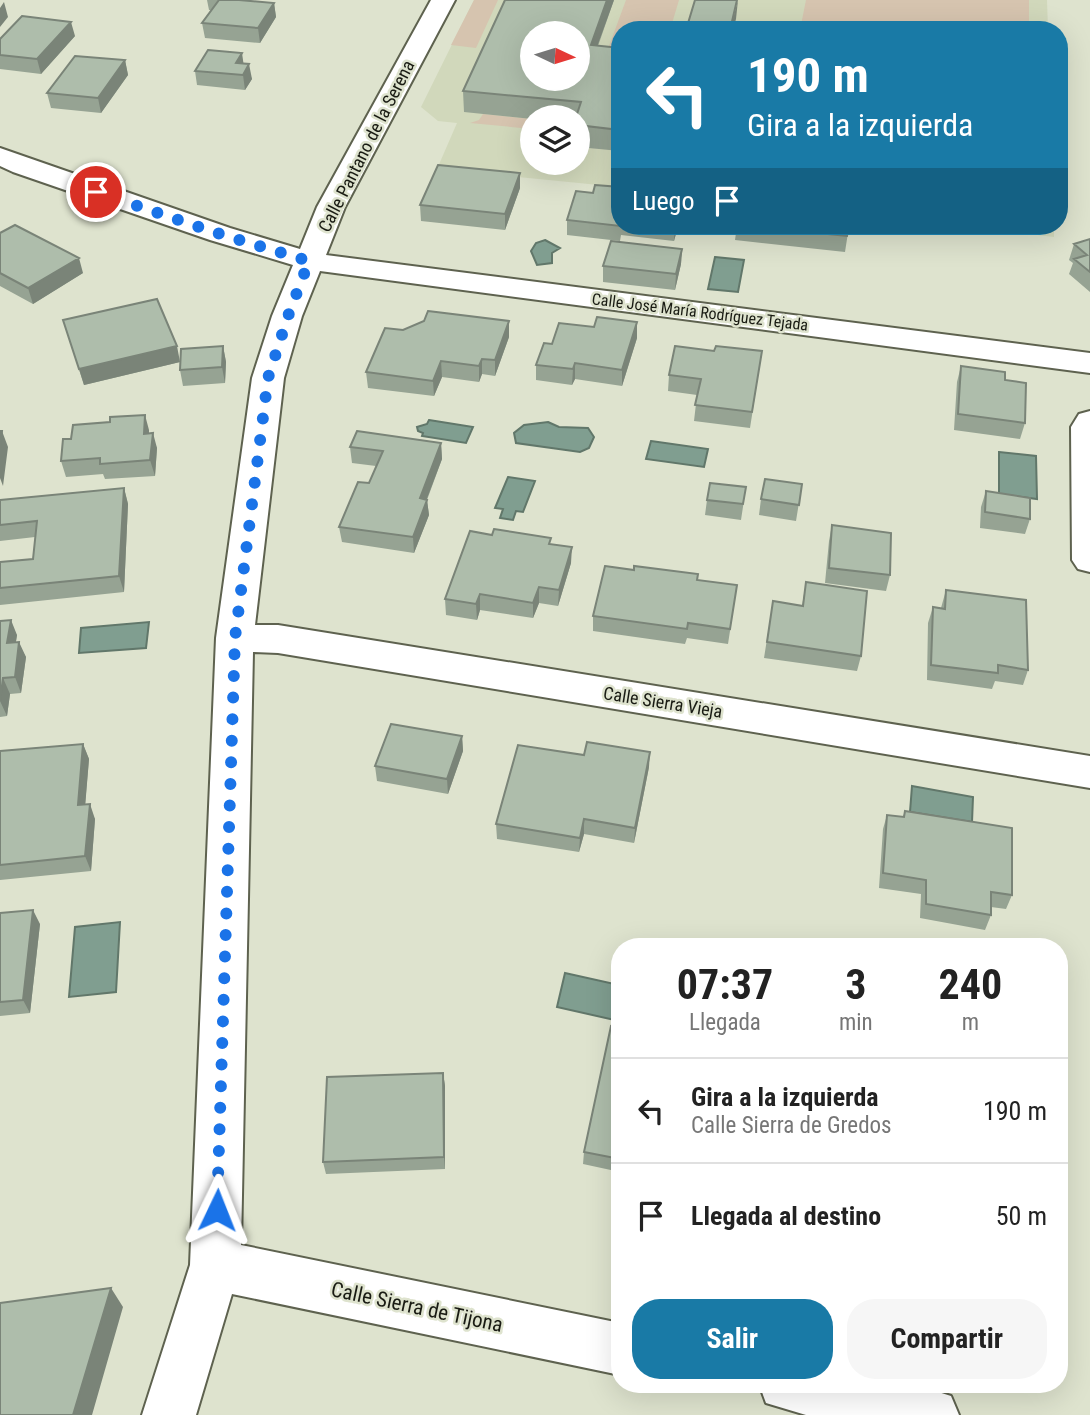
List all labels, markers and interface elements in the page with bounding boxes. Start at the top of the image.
north arrow [520,21,590,91]
map controls [520,21,590,175]
text: 190 m [747,47,869,104]
icon: left [632,49,723,140]
street label: Calle Pantano de la Serena [314,57,418,235]
button: layers [520,105,590,175]
text: Gira a la izquierda [747,106,973,144]
pin [66,162,126,222]
icon: arrive [77,173,115,211]
icon: arrive [708,182,746,220]
text: Luego [632,186,694,216]
street label: Calle José María Rodríguez Tejada [591,289,809,335]
street label: Calle Sierra Vieja [602,682,724,722]
text: 07:37 [677,960,773,1009]
text: 3 [845,960,866,1009]
text: 240 [938,960,1002,1009]
text: Llegada [689,1009,761,1036]
text: min [839,1009,873,1036]
text: m [962,1009,979,1036]
text: Gira a la izquierda [691,1082,879,1112]
icon: left [632,1092,670,1130]
text: 190 m [983,1096,1047,1126]
text: Calle Sierra de Gredos [691,1112,892,1139]
position arrow [180,1173,254,1247]
icon: arrive [632,1197,670,1235]
text: Llegada al destino [691,1201,881,1231]
text: 50 m [996,1201,1047,1231]
street label: Calle Sierra de Tijona [329,1277,505,1337]
button: Salir [632,1299,833,1379]
button: Compartir [847,1299,1047,1379]

